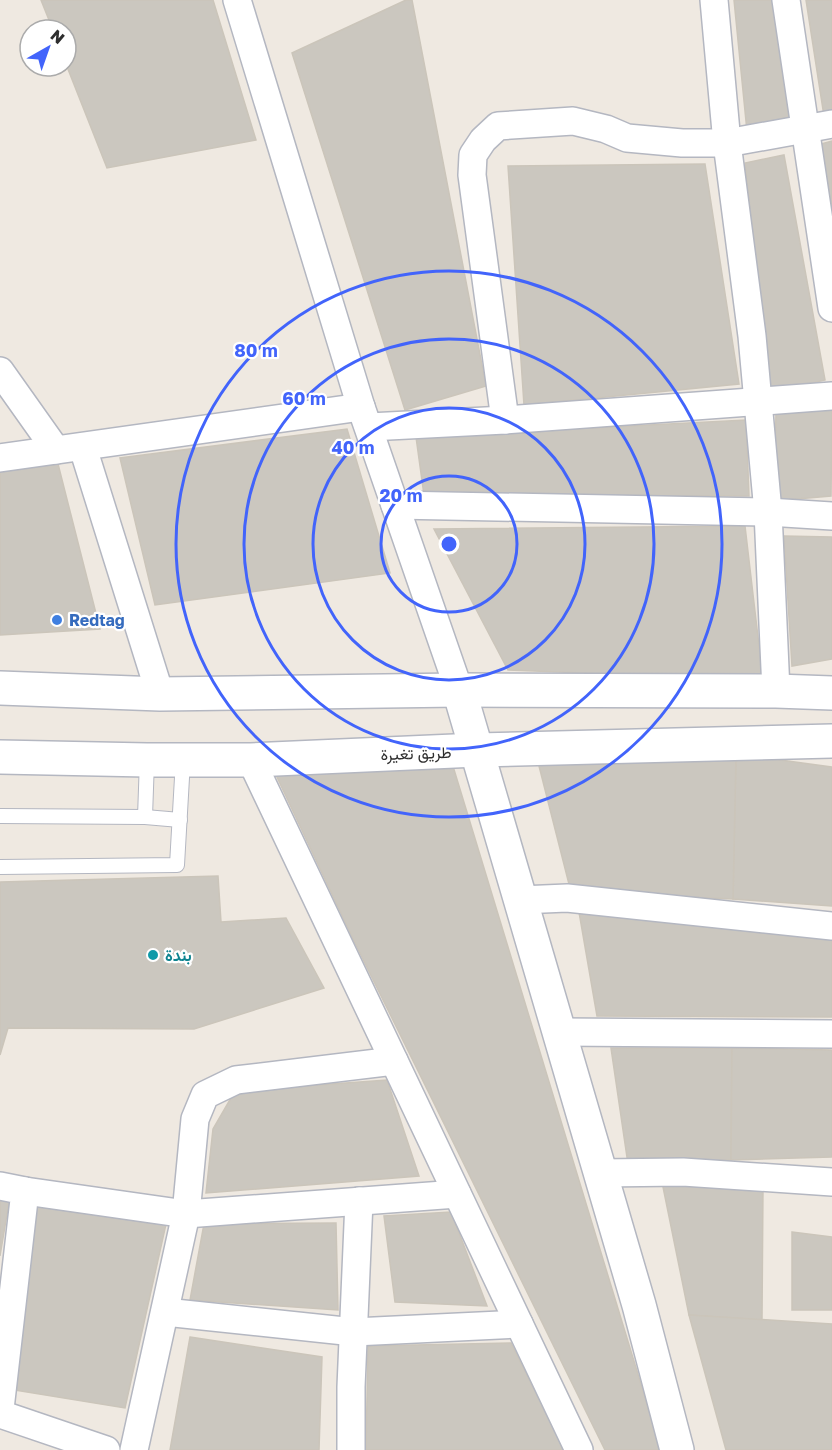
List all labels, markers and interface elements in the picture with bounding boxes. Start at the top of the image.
north arrow [18,18,78,78]
text: N [47,25,69,48]
text: 80 m [234,339,278,361]
text: 60 m [282,387,326,409]
text: 40 m [331,436,375,458]
text: 20 m [380,484,422,506]
centre of rings [439,534,459,554]
place label: Redtag [69,610,125,630]
marker: Redtag [50,613,64,627]
street label: طريق تغيرة [380,742,452,765]
place label: بندة [165,945,192,965]
marker: بندة [146,948,160,962]

